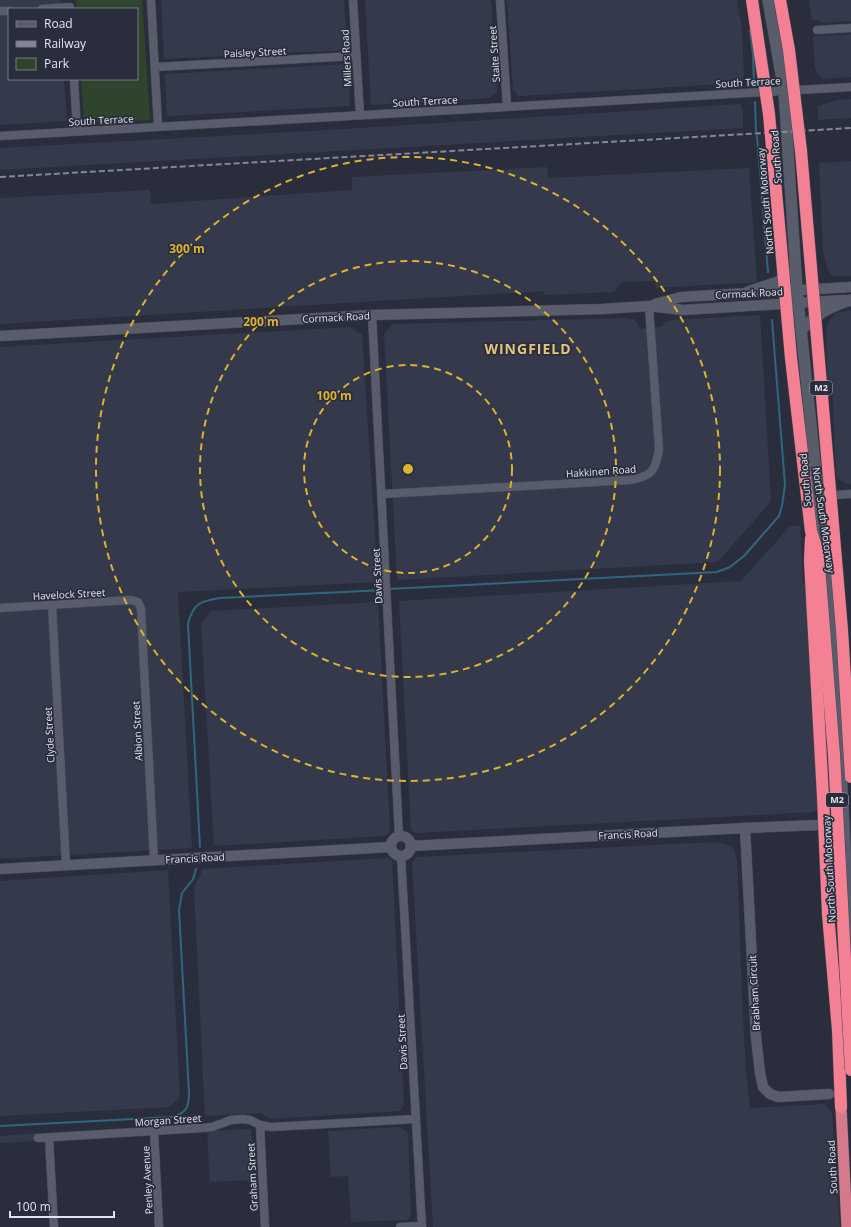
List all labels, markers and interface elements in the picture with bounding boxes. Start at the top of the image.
legend [8,8,138,80]
text: Road [44,15,73,32]
street label: Staite Street [485,25,503,83]
street label: Millers Road [338,29,354,87]
text: Railway [44,35,87,52]
street label: Paisley Street [223,43,287,61]
text: Park [44,55,70,72]
street label: South Terrace [715,73,781,91]
street label: South Terrace [392,92,458,110]
street label: South Terrace [68,111,134,129]
street label: South Road [767,130,785,184]
street label: North South Motorway [753,146,777,255]
text: 300 m [169,240,205,257]
street label: Cormack Road [715,284,783,302]
street label: Cormack Road [302,308,370,326]
text: 200 m [243,313,279,330]
district label: WINGFIELD [484,339,572,358]
road number: M2 [810,381,832,395]
text: 100 m [316,387,352,404]
street label: South Road [796,453,814,507]
centre of rings [401,462,415,476]
street label: Hakkinen Road [565,462,637,480]
street label: North South Motorway [810,466,839,575]
street label: Davis Street [369,547,385,604]
street label: Havelock Street [32,585,106,603]
street label: Albion Street [128,700,146,761]
street label: Clyde Street [41,706,57,763]
road number: M2 [826,793,848,807]
street label: North South Motorway [819,814,839,923]
street label: Francis Road [598,825,658,843]
street label: Francis Road [165,849,225,867]
street label: Brabham Circuit [745,954,763,1031]
street label: Davis Street [394,1013,410,1070]
street label: Morgan Street [134,1111,202,1129]
street label: South Road [824,1140,840,1194]
street label: Graham Street [243,1142,261,1212]
street label: Penley Avenue [138,1145,156,1214]
scale bar [10,1193,114,1219]
text: 100 m [16,1198,51,1215]

